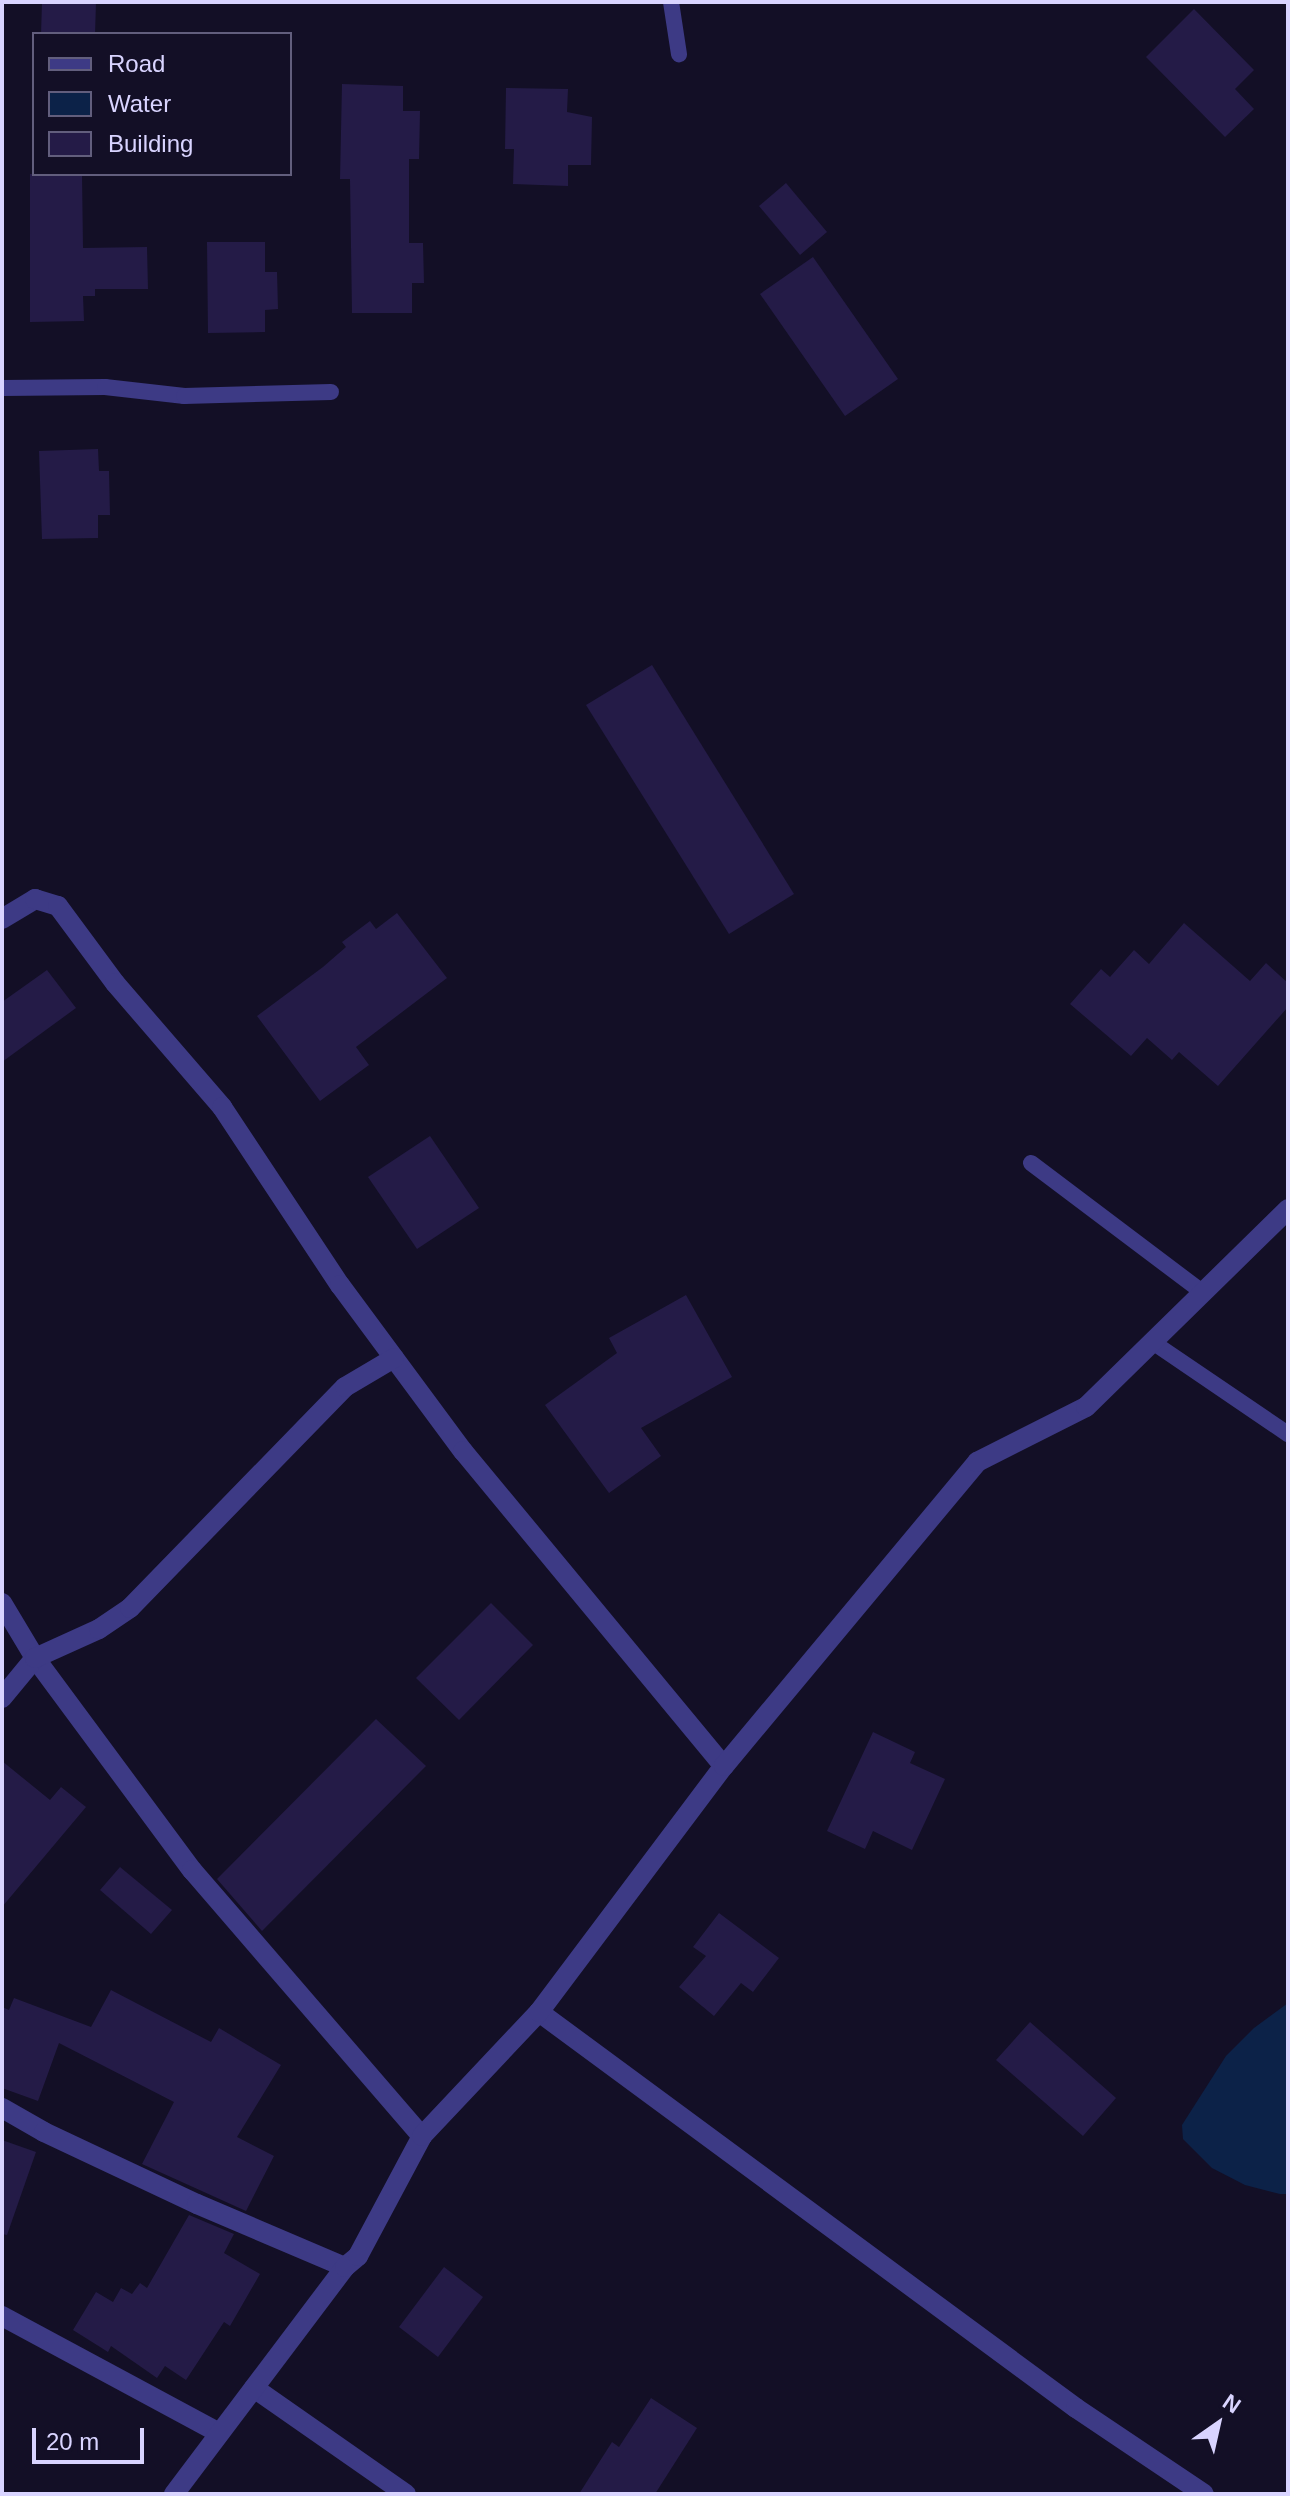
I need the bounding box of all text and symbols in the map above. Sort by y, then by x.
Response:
legend [32,32,292,176]
text: Road [108,50,165,77]
text: Water [108,90,171,117]
text: Building [108,130,193,157]
north arrow [1178,2384,1258,2464]
text: N [1218,2389,1245,2418]
scale bar [36,2412,148,2462]
text: 20 m [46,2428,99,2455]

